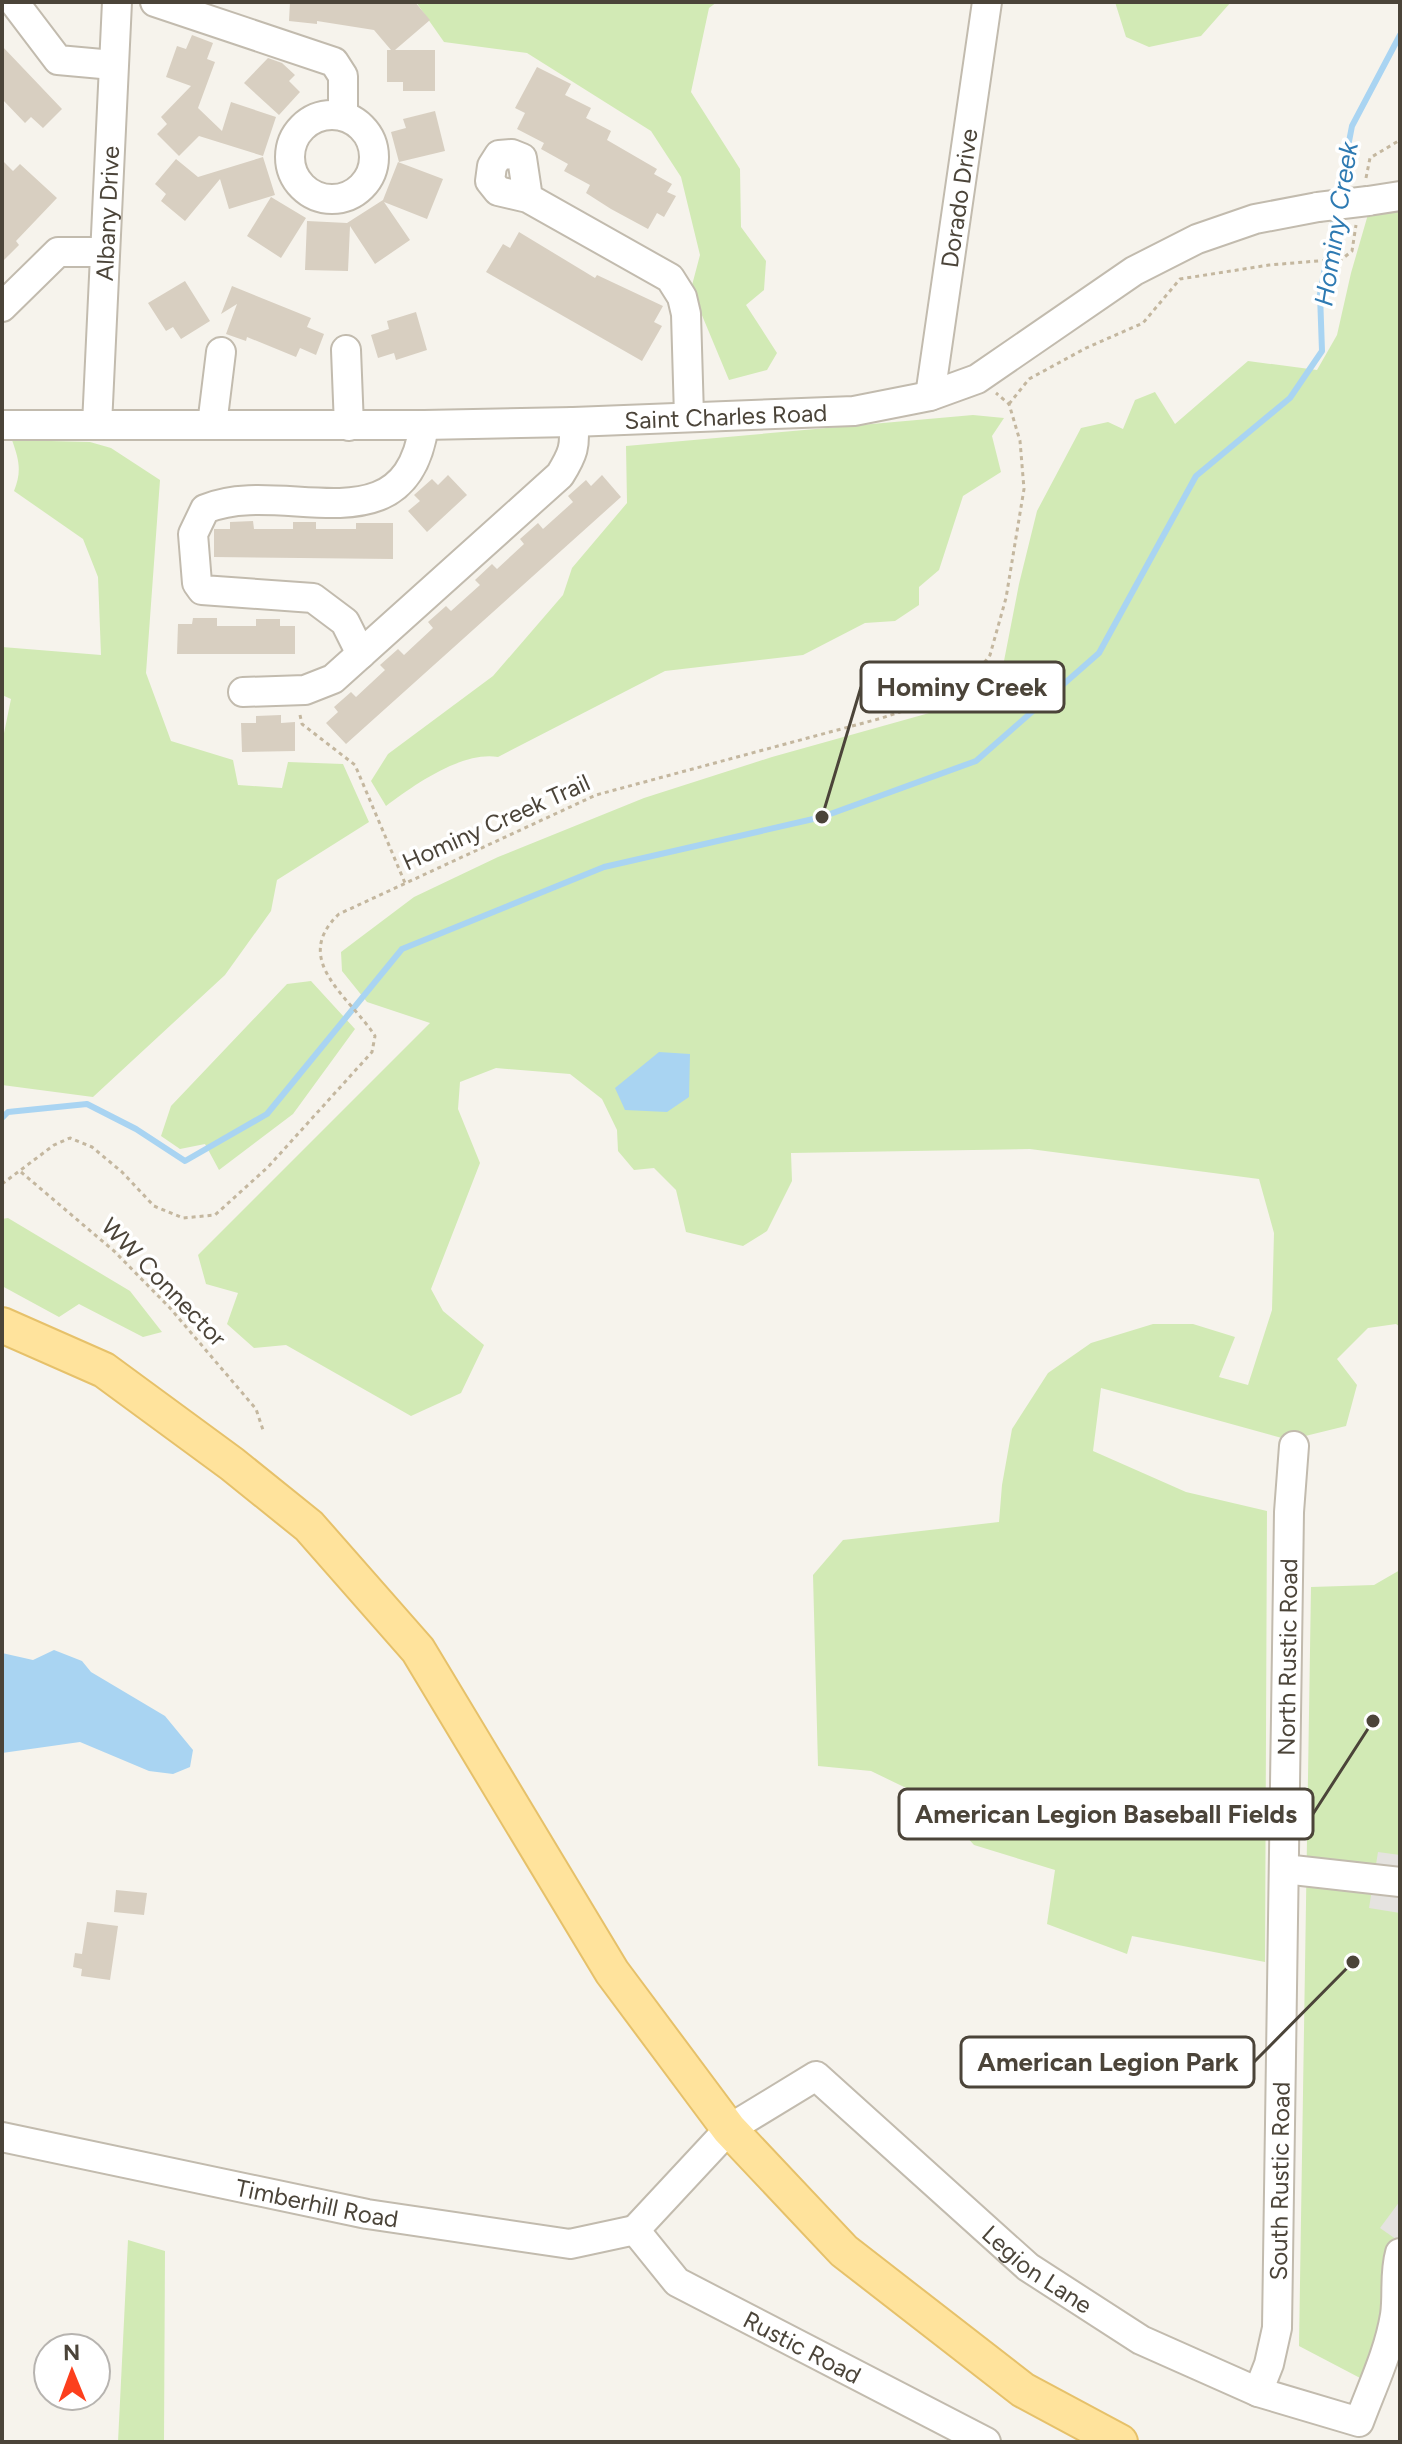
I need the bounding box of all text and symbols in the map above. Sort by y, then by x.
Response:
street label: Dorado Drive [934,127,983,270]
water label: Hominy Creek [1307,138,1365,308]
street label: Albany Drive [89,145,125,281]
street label: Saint Charles Road [624,398,828,434]
callout: Hominy Creek [861,662,1064,712]
text: Hominy Creek [876,671,1048,703]
street label: Hominy Creek Trail [398,768,594,876]
street label: WW Connector [96,1212,232,1352]
street label: North Rustic Road [1271,1558,1303,1756]
callout: American Legion Baseball Fields [899,1789,1313,1839]
text: American Legion Baseball Fields [915,1798,1297,1830]
callout: American Legion Park [961,2037,1254,2087]
text: American Legion Park [977,2046,1239,2078]
street label: South Rustic Road [1263,2081,1295,2281]
street label: Timberhill Road [233,2172,400,2233]
street label: Legion Lane [977,2219,1098,2319]
street label: Rustic Road [739,2304,866,2389]
north arrow [32,2332,112,2412]
text: N [63,2339,80,2366]

